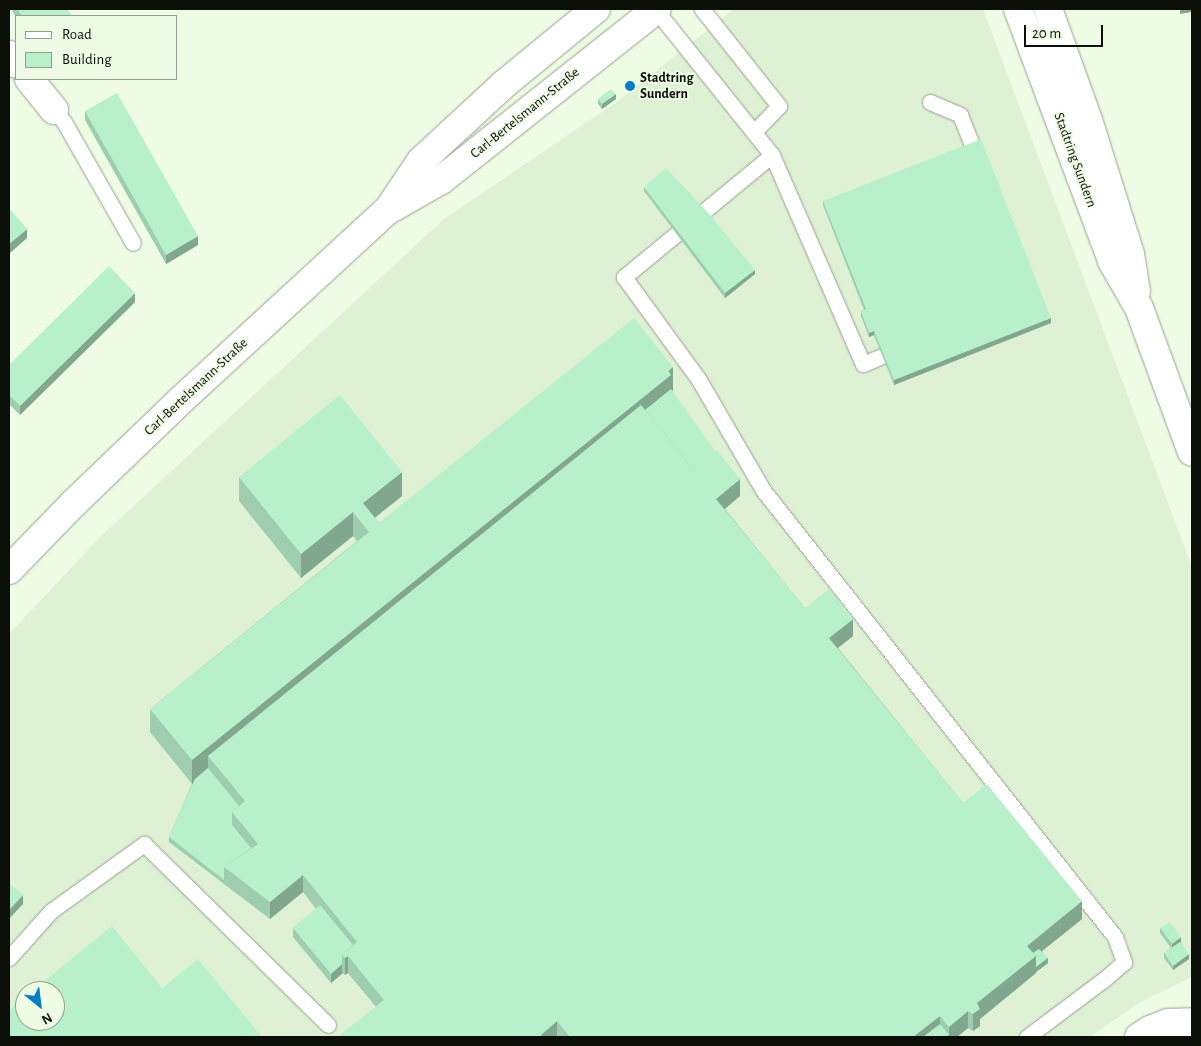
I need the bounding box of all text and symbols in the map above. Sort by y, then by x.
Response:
legend [15,15,178,80]
scale bar [1026,15,1105,47]
text: 20 m [1032,26,1061,41]
text: Road [62,27,92,42]
text: Building [62,52,112,67]
street label: Carl-Bertelsmann-Straße [467,64,583,162]
place label: Stadtring Sundern [640,70,693,102]
marker: Stadtring Sundern [624,80,636,92]
street label: Stadtring Sundern [1050,110,1100,210]
street label: Carl-Bertelsmann-Straße [141,335,251,439]
north arrow [15,981,65,1031]
text: N [39,1010,54,1027]

